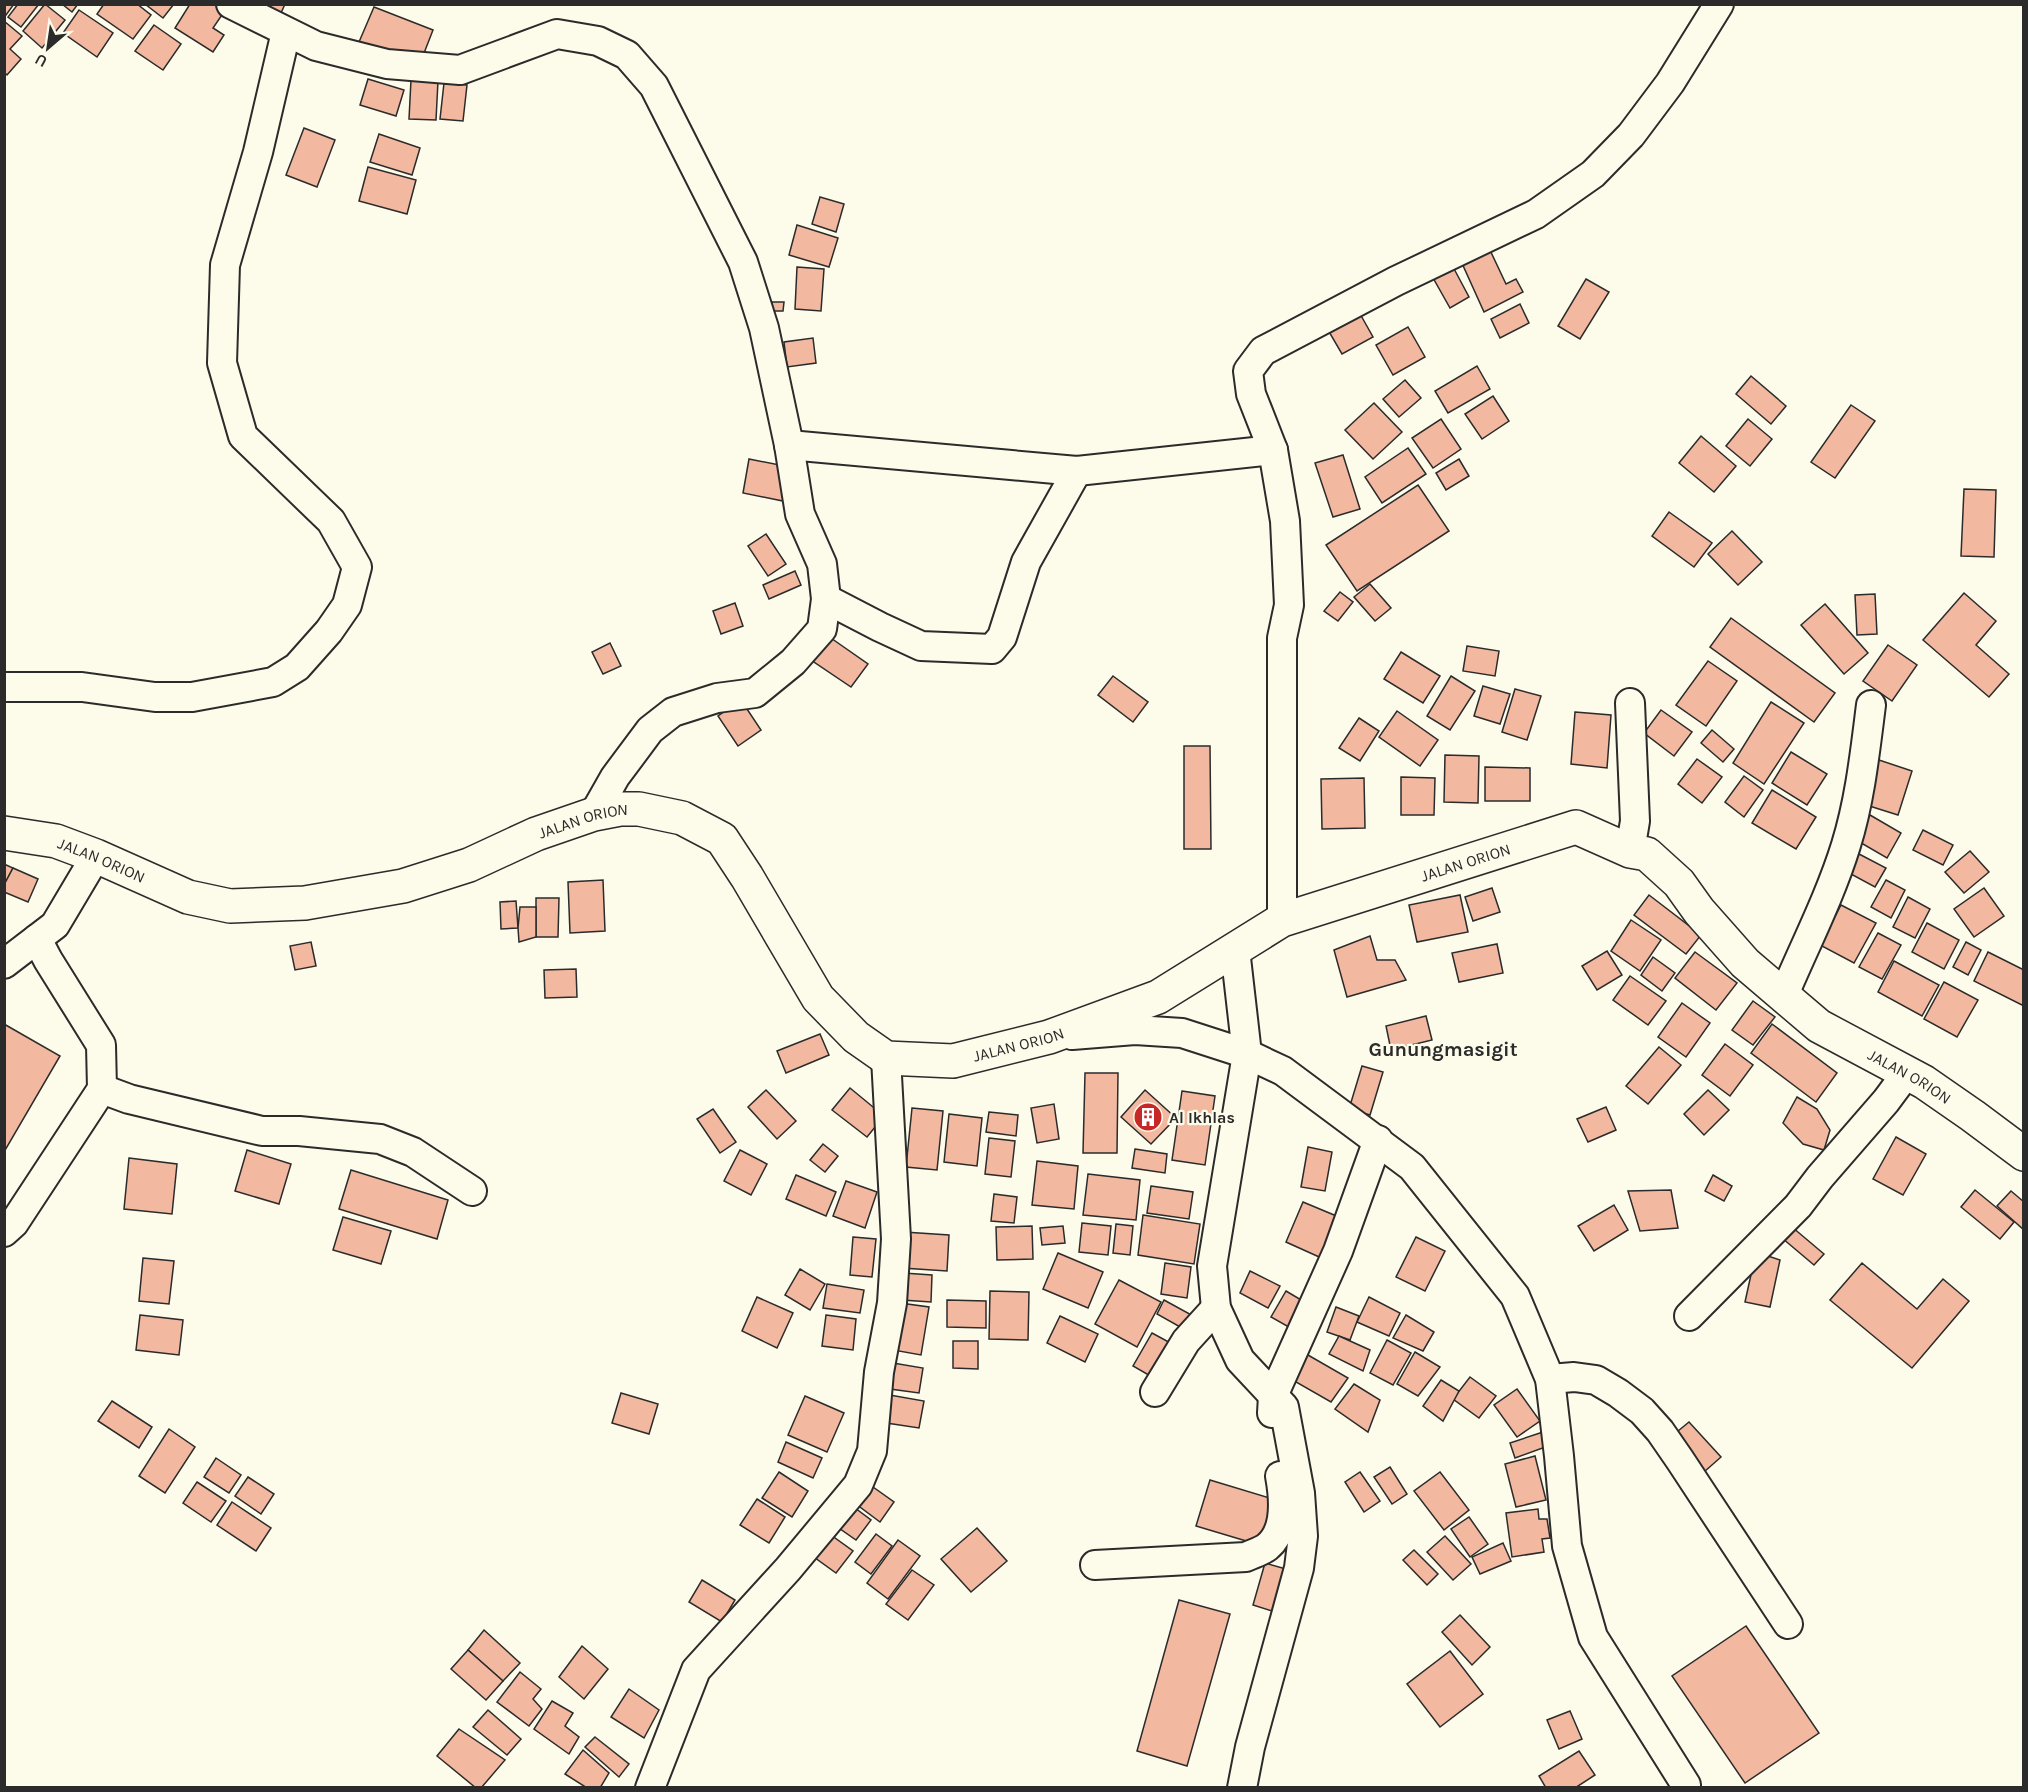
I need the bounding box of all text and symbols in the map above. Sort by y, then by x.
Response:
north arrow [18,18,78,78]
text: U [32,50,50,72]
street label: JALAN ORION [536,800,628,843]
street label: JALAN ORION [55,834,148,887]
street label: JALAN ORION [1418,839,1513,886]
street label: JALAN ORION [971,1023,1067,1066]
district label: Gunungmasigit [1368,1038,1518,1061]
street label: JALAN ORION [1865,1045,1955,1108]
building icon: Al Ikhlas [1132,1101,1164,1133]
place label: Al Ikhlas [1169,1108,1235,1127]

